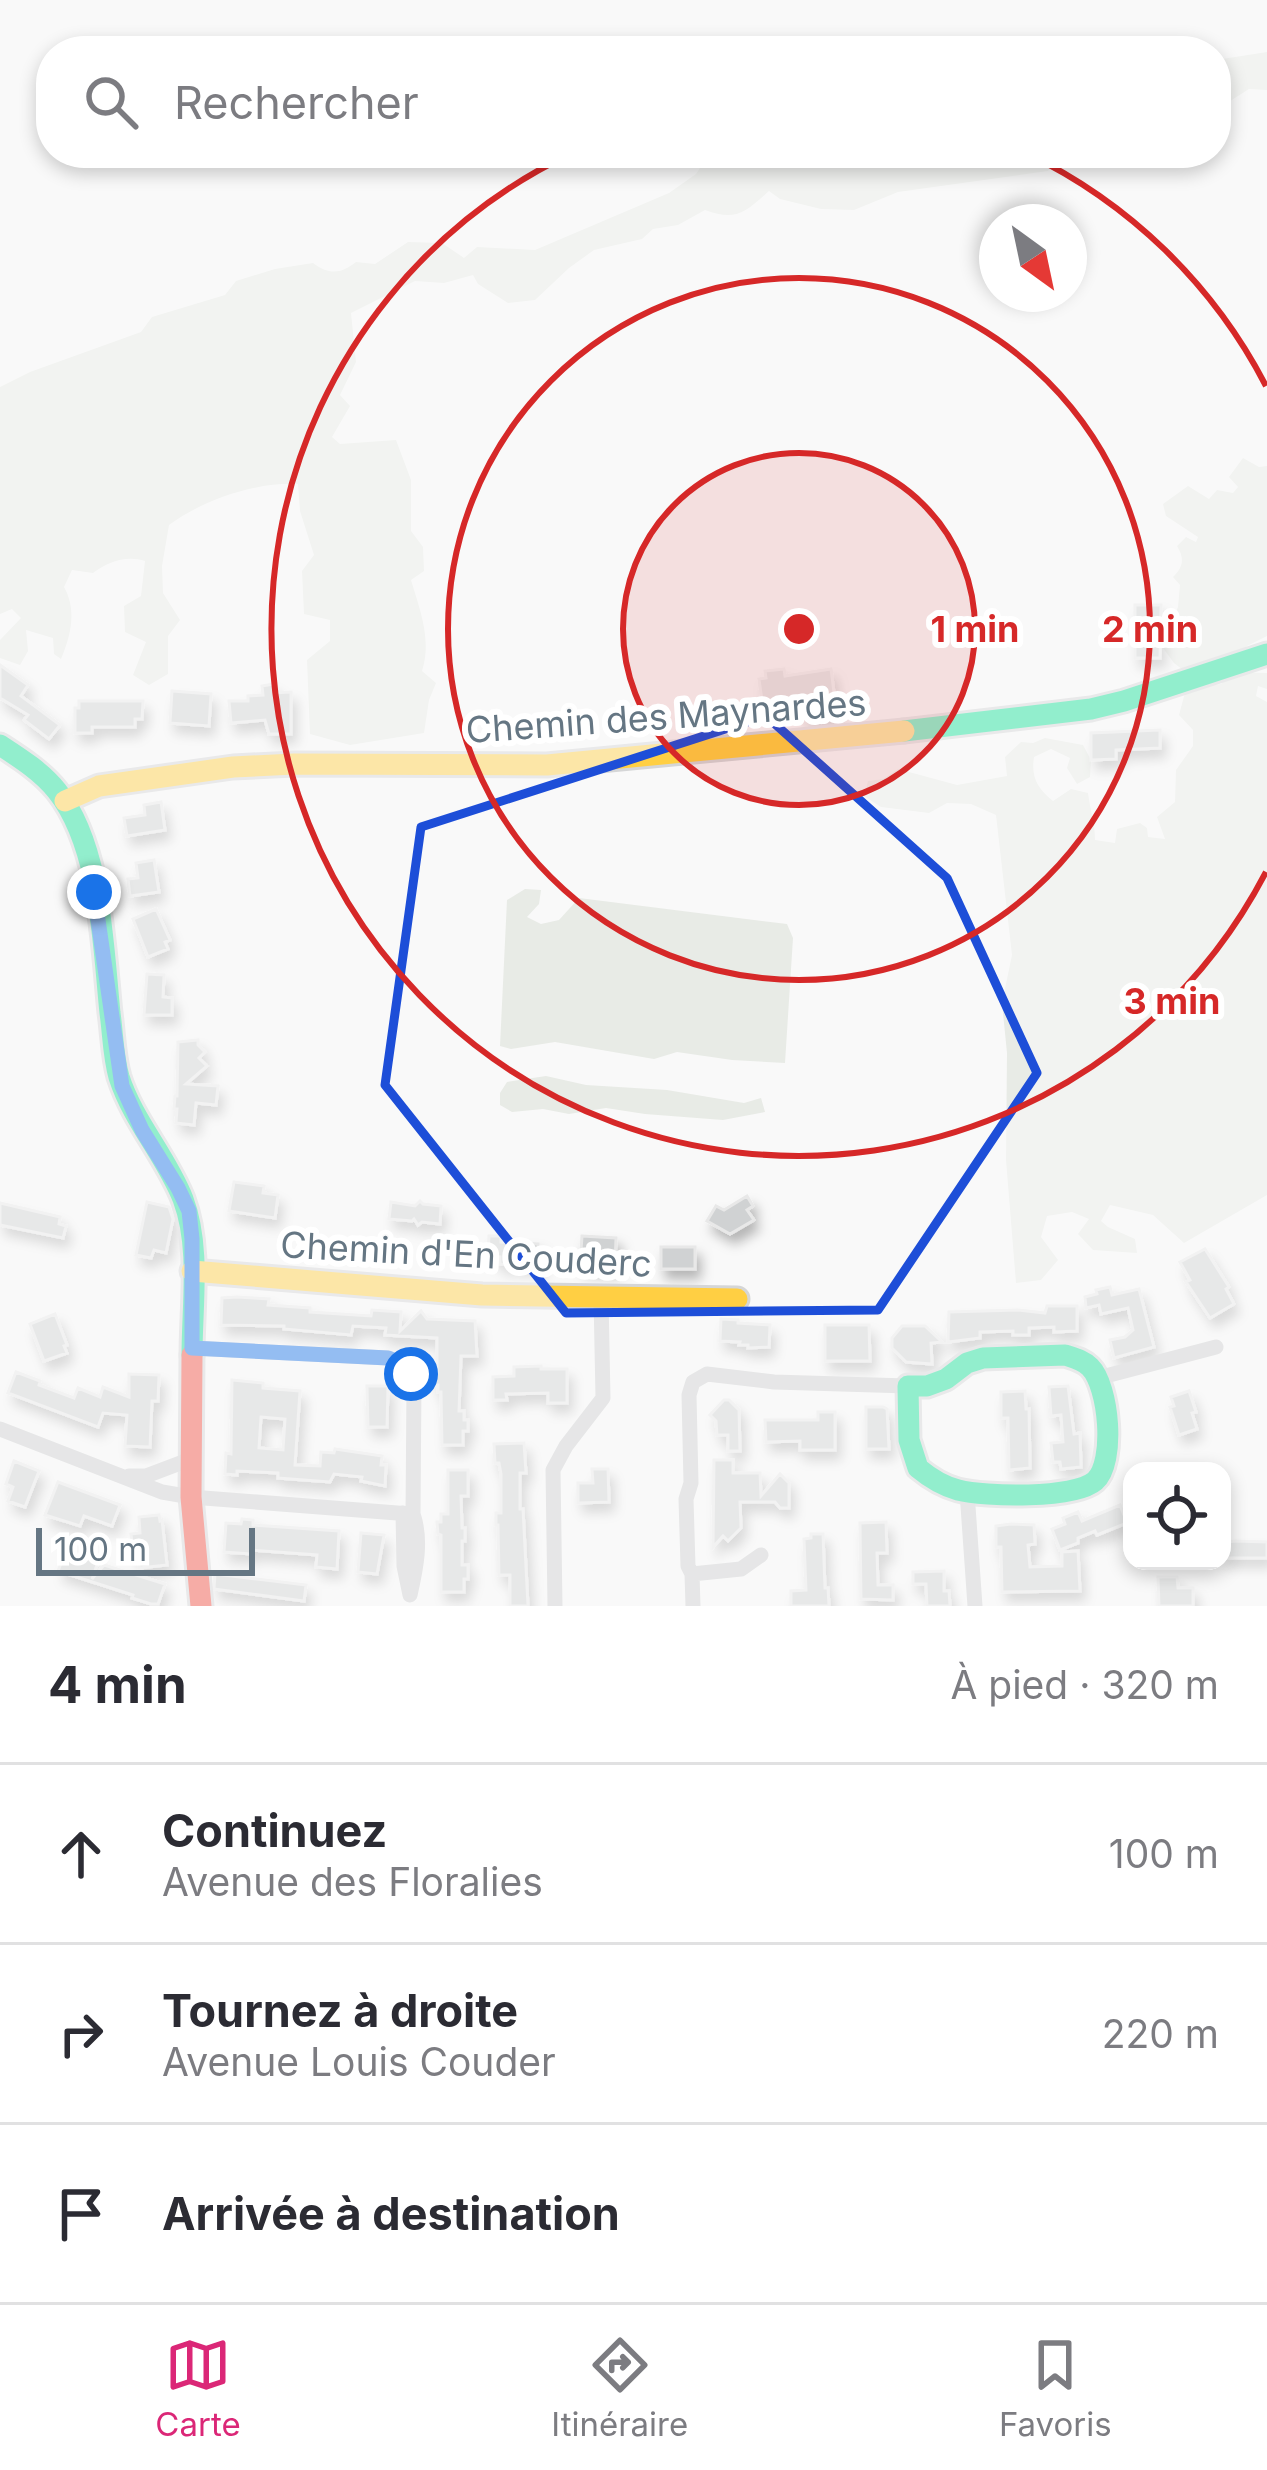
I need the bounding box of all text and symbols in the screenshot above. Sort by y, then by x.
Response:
search box [36,36,1231,168]
icon: search [78,69,144,135]
text: Rechercher [174,75,419,130]
north arrow [979,204,1087,312]
text: 1 min [930,607,1020,651]
text: 2 min [1102,607,1198,651]
centre of rings [778,608,820,650]
street label: Chemin des Maynardes [464,680,868,752]
route end [67,865,121,919]
text: 3 min [1124,979,1220,1023]
street label: Chemin d'En Couderc [279,1222,653,1286]
route start [384,1347,438,1401]
map controls [1123,1462,1231,1570]
button: locate [1123,1462,1231,1570]
scale bar [36,1522,255,1575]
text: 100 m [54,1529,147,1569]
text: 4 min [48,1654,187,1715]
text: À pied · 320 m [950,1661,1219,1708]
text: Continuez [162,1803,387,1858]
icon: ahead [48,1821,114,1887]
text: 100 m [1109,1830,1219,1877]
text: Avenue des Floralies [162,1858,543,1905]
text: Tournez à droite [162,1983,518,2038]
icon: right [48,2001,114,2067]
text: 220 m [1102,2010,1219,2057]
text: Avenue Louis Couder [162,2038,556,2085]
icon: arrive [48,2181,114,2247]
text: Arrivée à destination [162,2186,620,2241]
tab: Carte [155,2332,241,2444]
tab: Itinéraire [551,2332,688,2444]
tab: Favoris [999,2332,1112,2444]

